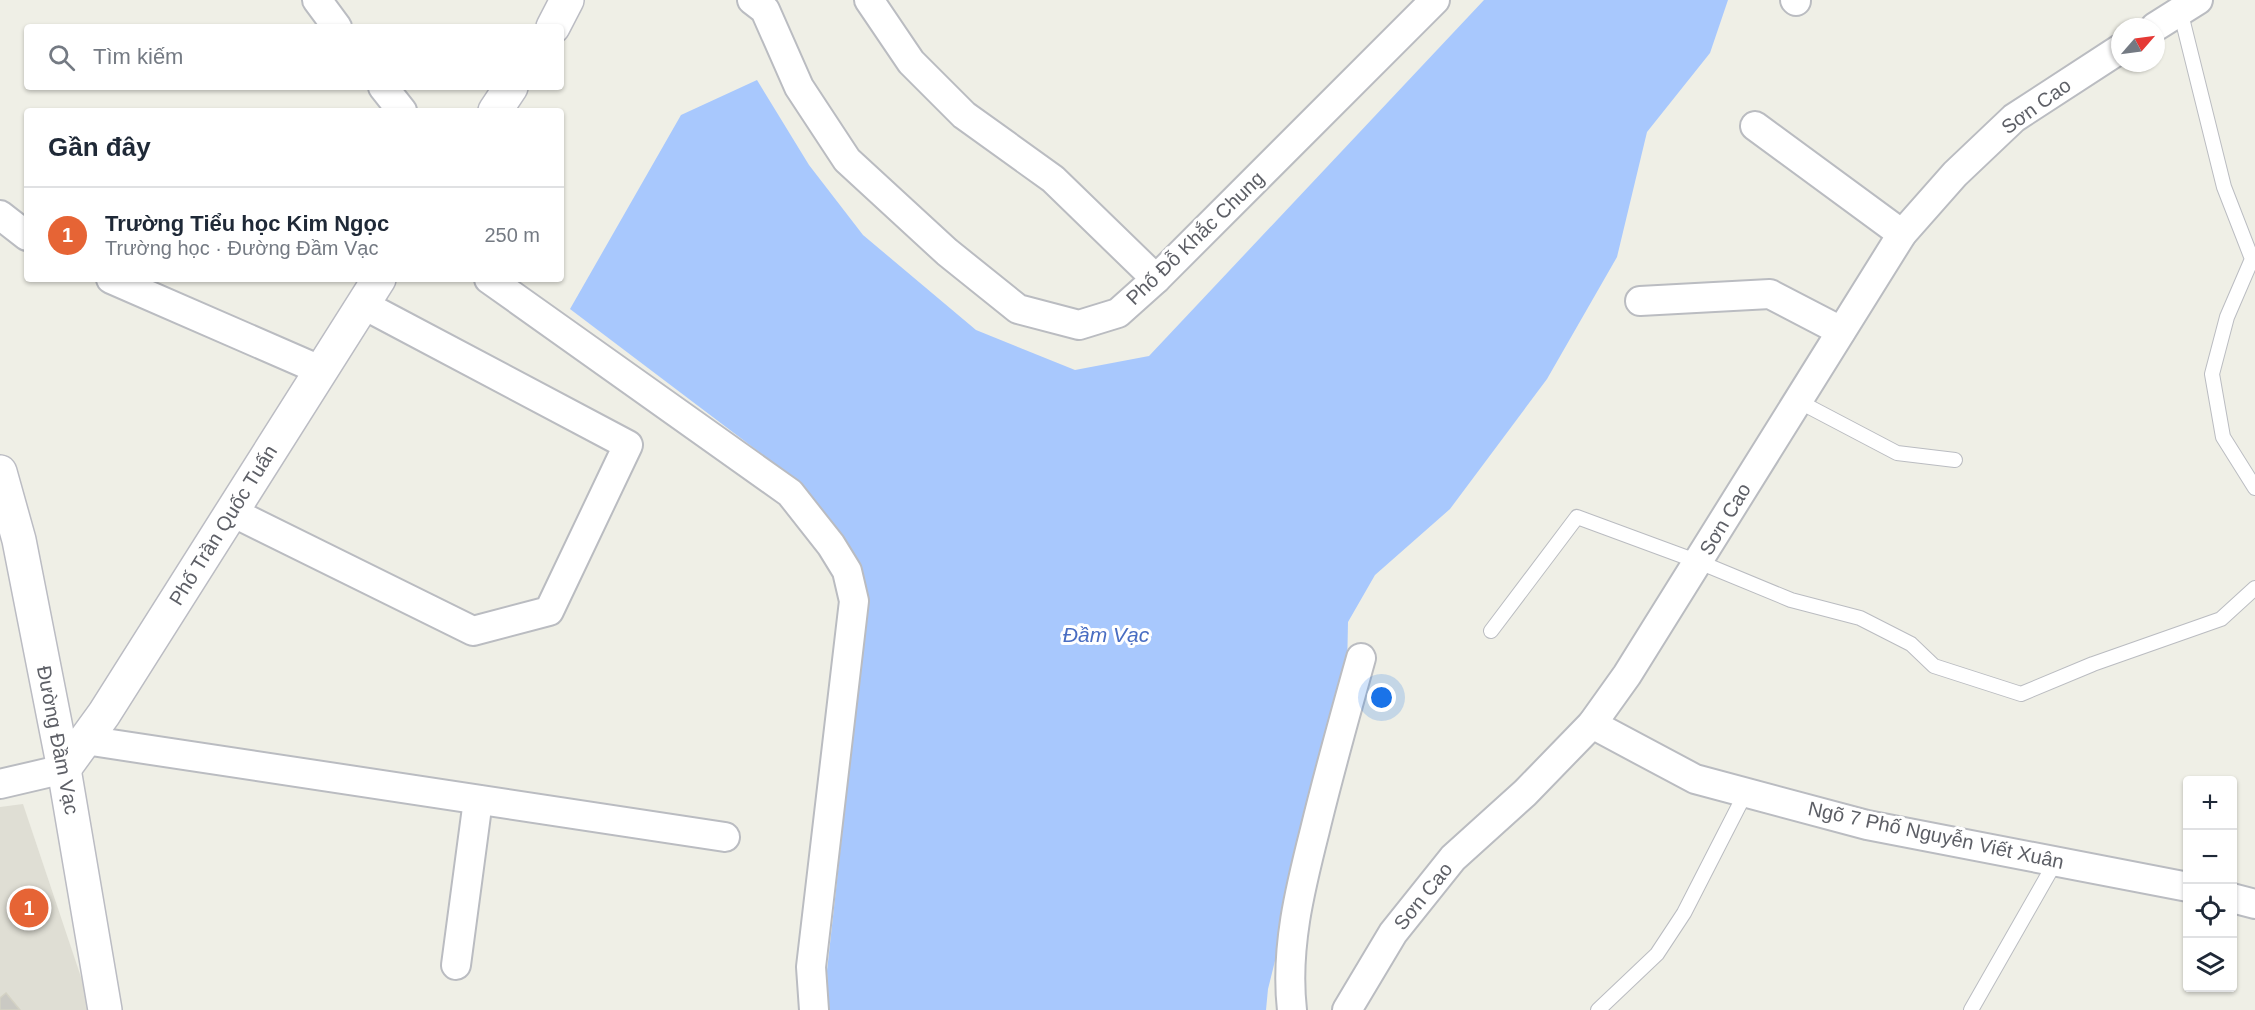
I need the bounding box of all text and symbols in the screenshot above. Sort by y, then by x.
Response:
north arrow [2111,18,2165,72]
search box [24,24,564,90]
icon: search [45,41,78,74]
text: Tìm kiếm [93,44,183,69]
street label: Sơn Cao [1997,74,2075,138]
text: Gần đây [48,132,151,162]
street label: Phố Đỗ Khắc Chung [1122,167,1268,309]
text: Trường Tiểu học Kim Ngọc [105,211,389,236]
text: 1 [62,224,73,246]
text: 250 m [484,224,540,246]
text: Trường học · Đường Đầm Vạc [105,237,378,259]
street label: Phố Trần Quốc Tuấn [165,441,281,609]
street label: Sơn Cao [1695,479,1755,559]
water label: Đầm Vạc [1063,623,1150,646]
street label: Đường Đầm Vạc [33,664,83,816]
your location [1367,683,1396,712]
map controls [2183,776,2237,992]
button: + [2183,776,2237,830]
street label: Ngõ 7 Phố Nguyễn Viết Xuân [1806,797,2066,873]
button: − [2183,830,2237,884]
street label: Sơn Cao [1389,858,1457,934]
button: locate [2183,884,2237,938]
pin: 1 [9,886,48,930]
button: layers [2183,938,2237,992]

